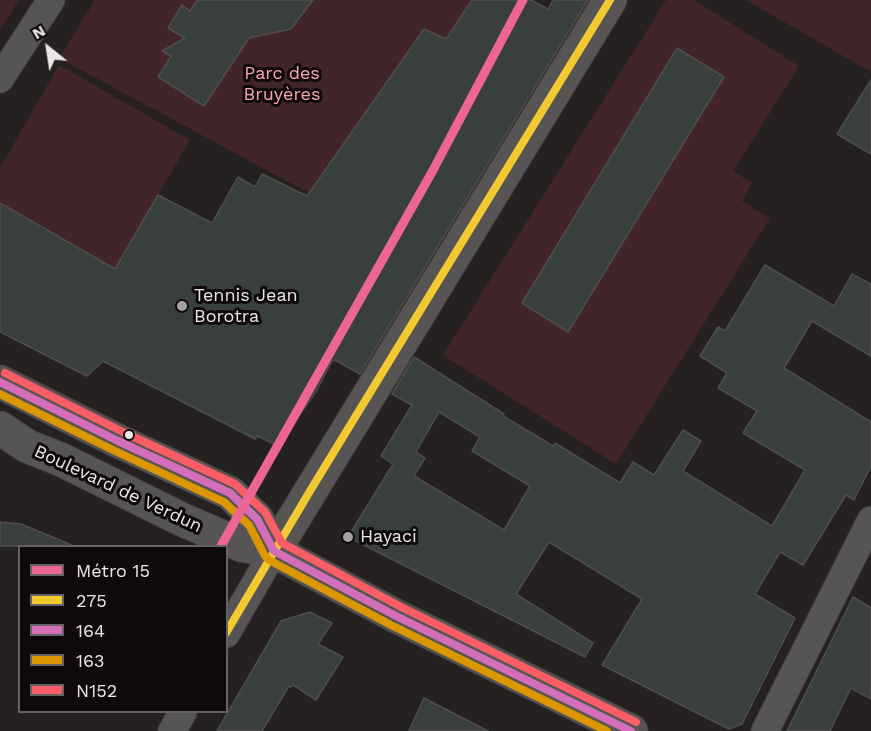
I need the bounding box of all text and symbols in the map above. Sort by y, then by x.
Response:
north arrow [18,18,78,78]
text: N [29,21,49,43]
park label: Parc des Bruyères [244,63,320,106]
place label: Tennis Jean Borotra [194,285,298,328]
marker: Tennis Jean Borotra [175,299,189,313]
unlabelled marker [123,429,135,441]
street label: Boulevard de Verdun [31,441,205,537]
place label: Hayaci [360,526,417,548]
marker: Hayaci [341,530,355,544]
legend [18,545,228,713]
text: Métro 15 [76,560,150,581]
text: 275 [76,590,107,611]
text: 164 [76,620,105,641]
text: 163 [76,650,104,671]
text: N152 [76,680,117,701]

